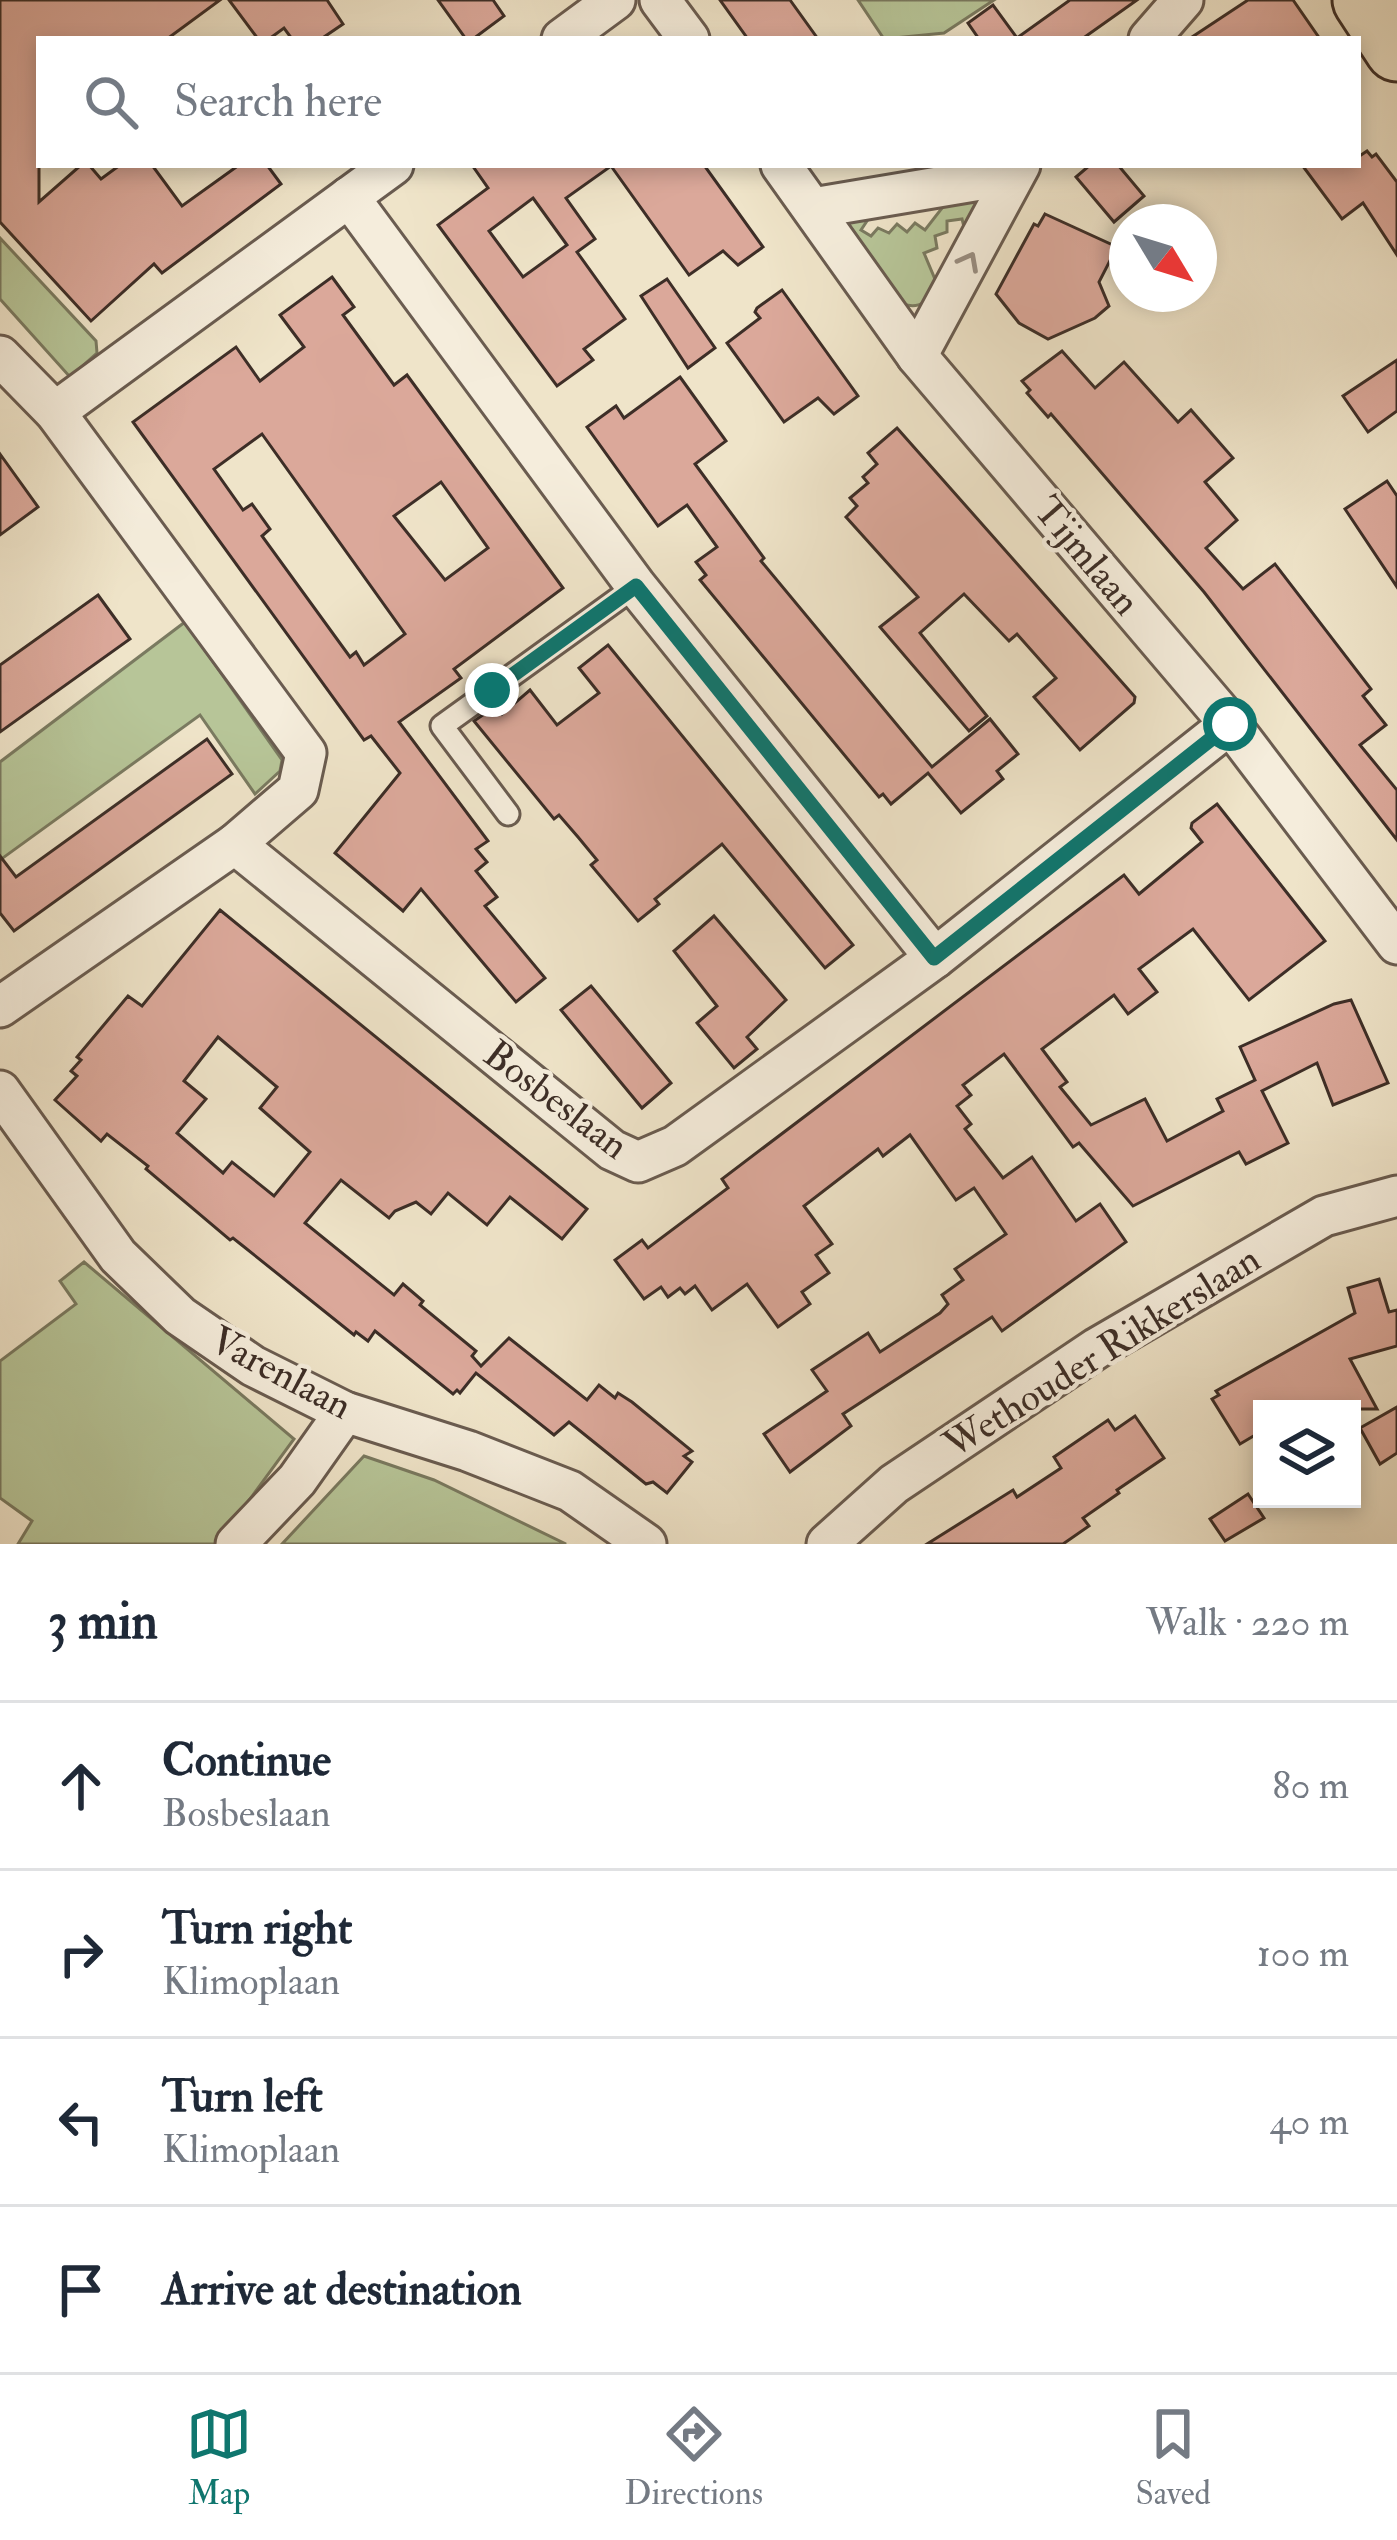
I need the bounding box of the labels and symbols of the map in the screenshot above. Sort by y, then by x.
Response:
north arrow [1109,204,1217,312]
one-way arrow [954,251,977,273]
street label: Tijmlaan [1023,487,1151,625]
route end [465,663,519,717]
route start [1203,697,1257,751]
street label: Bosbeslaan [474,1030,638,1170]
street label: Wethouder Rikkerslaan [934,1235,1269,1470]
street label: Varenlaan [202,1315,360,1431]

